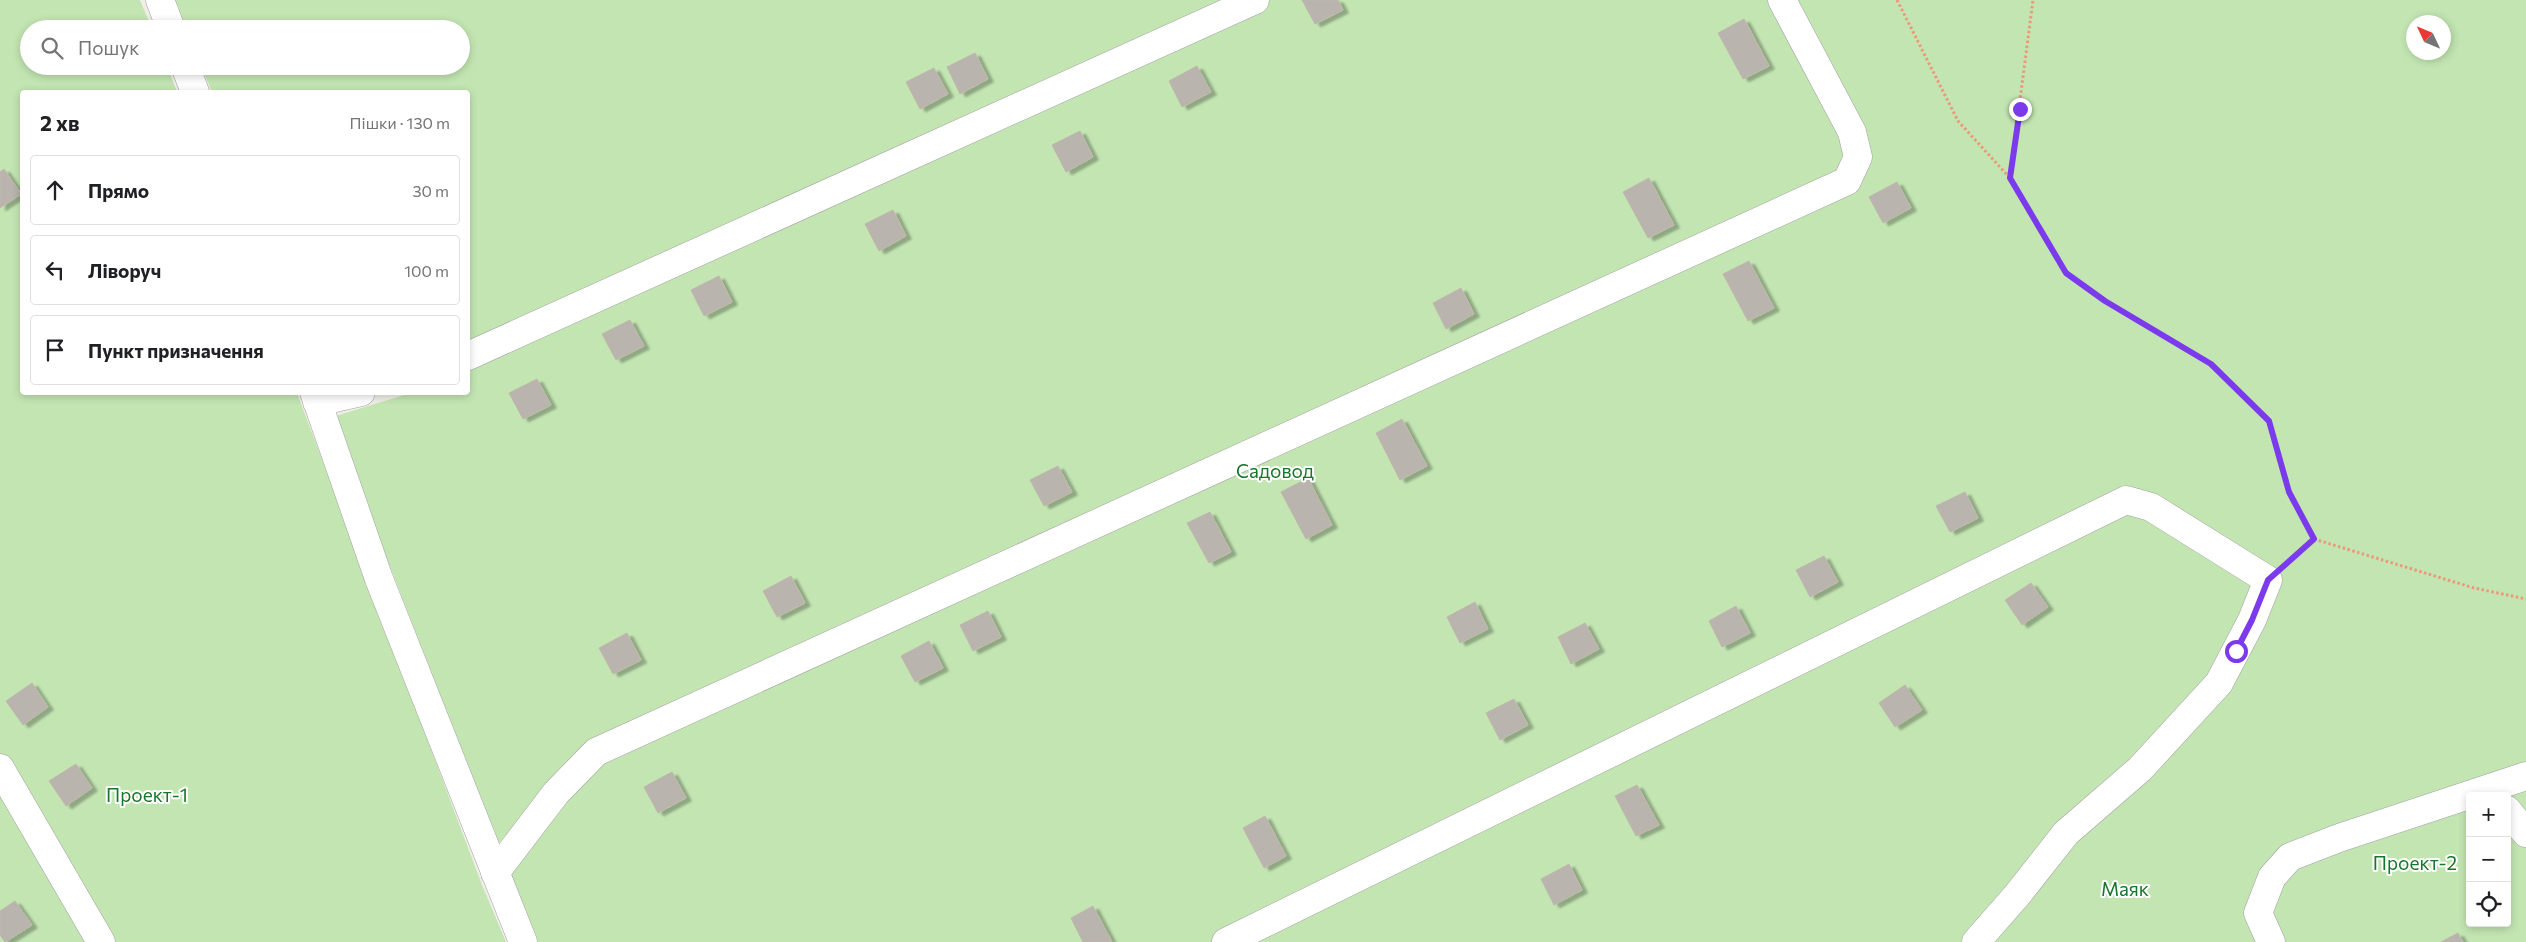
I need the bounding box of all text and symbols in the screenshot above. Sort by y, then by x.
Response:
north arrow [2406,15,2451,60]
search box [20,20,470,75]
icon: search [38,34,66,62]
text: Пошук [78,36,139,59]
route end [2009,98,2032,121]
text: 2 хв [40,110,79,135]
text: Пішки · 130 m [350,113,450,132]
icon: ahead [41,176,69,204]
text: Прямо [88,179,149,202]
text: 30 m [412,181,449,200]
icon: left [41,256,69,284]
text: Ліворуч [88,259,161,282]
text: 100 m [404,261,449,280]
icon: arrive [41,336,69,364]
text: Пункт призначення [88,339,264,362]
park label: Садовод [1236,459,1314,482]
route start [2225,640,2248,663]
park label: Проект-1 [106,783,188,806]
map controls [2466,792,2511,927]
button: + [2466,792,2511,837]
button: − [2466,837,2511,882]
park label: Проект-2 [2373,851,2457,874]
park label: Маяк [2101,877,2149,900]
button: locate [2466,882,2511,927]

